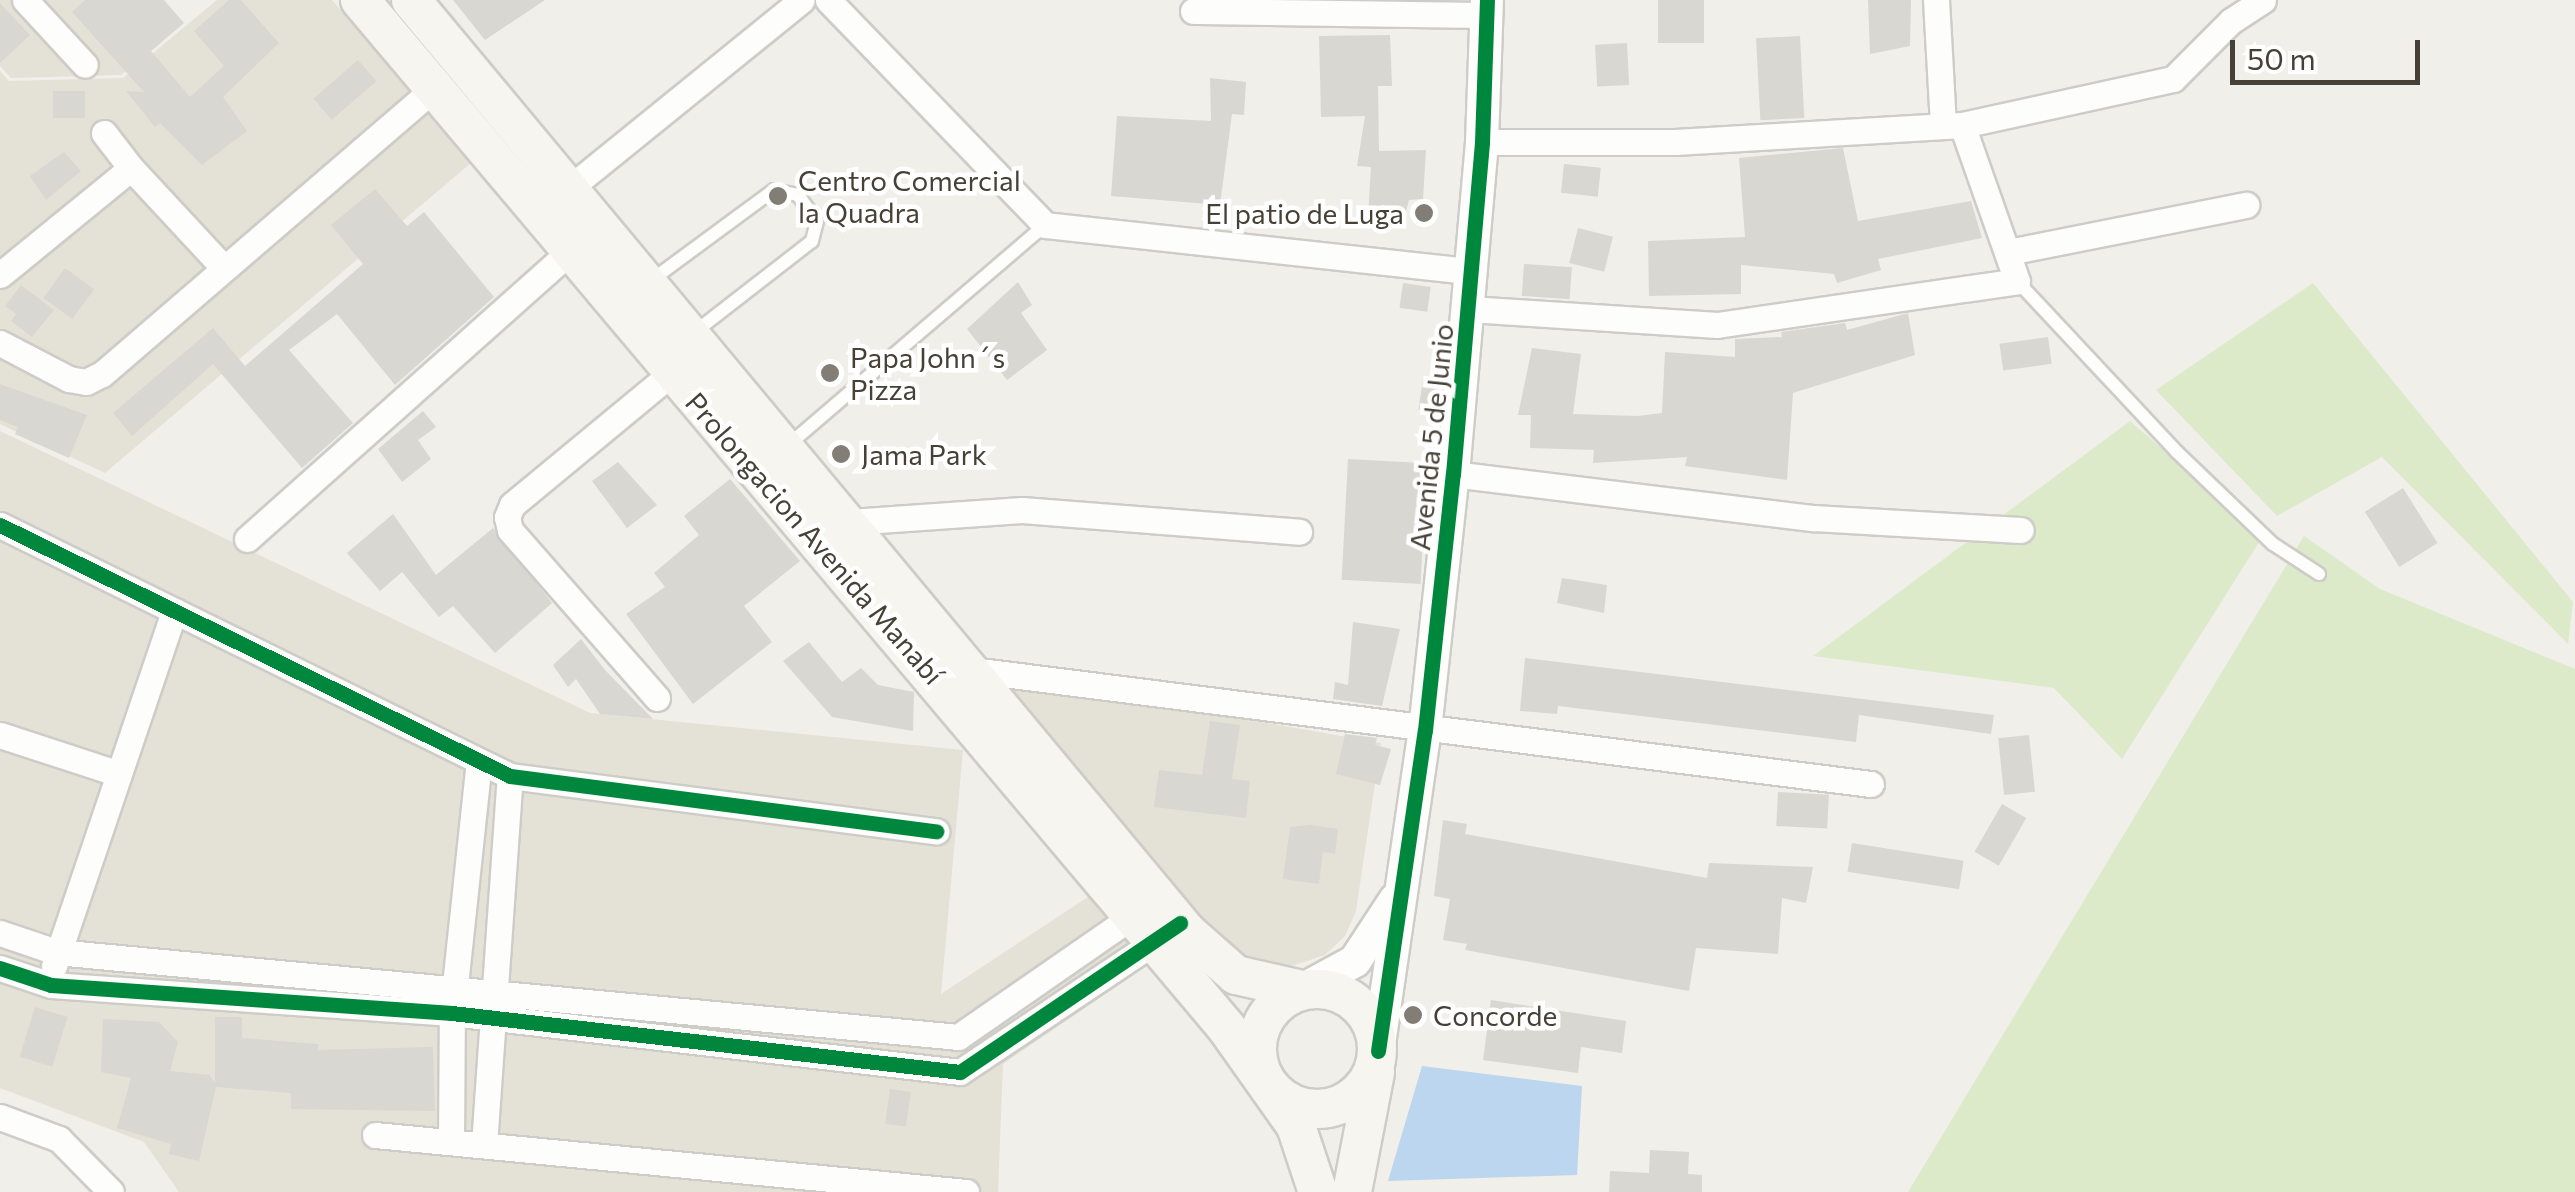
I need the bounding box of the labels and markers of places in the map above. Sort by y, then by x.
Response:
place label: Centro Comercial la Quadra [798,163,1021,229]
marker: Centro Comercial la Quadra [767,185,789,207]
place label: El patio de Luga [1205,196,1404,230]
marker: El patio de Luga [1413,202,1435,224]
place label: Papa John´s Pizza [850,340,1005,406]
marker: Papa John´s Pizza [819,362,841,384]
place label: Jama Park [861,437,987,471]
marker: Jama Park [830,443,852,465]
place label: Concorde [1433,998,1557,1032]
marker: Concorde [1402,1004,1424,1026]

